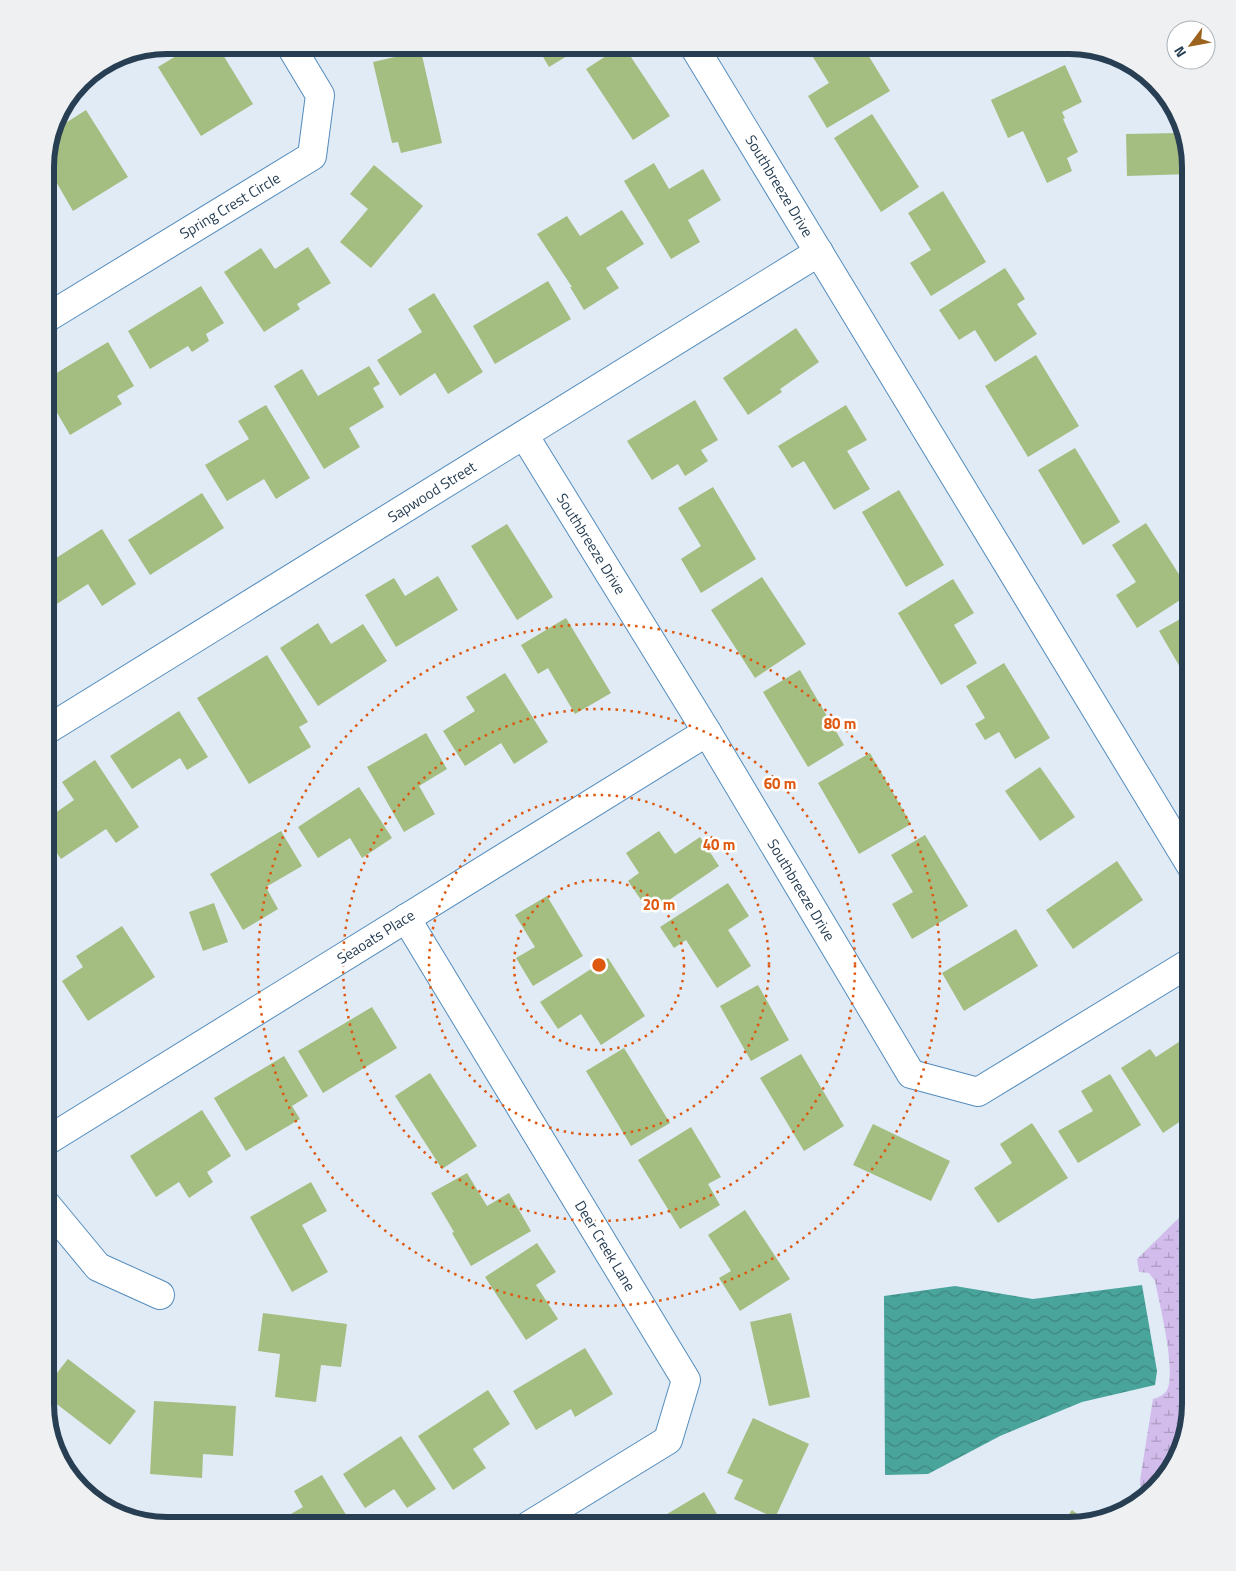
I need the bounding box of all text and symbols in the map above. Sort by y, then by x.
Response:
north arrow [1166,20,1216,70]
text: N [1168,42,1191,62]
street label: Southbreeze Drive [740,130,819,241]
street label: Spring Crest Circle [175,166,284,245]
street label: Sapwood Street [383,455,481,528]
street label: Southbreeze Drive [551,489,632,599]
text: 80 m [824,712,856,735]
text: 60 m [764,772,796,795]
text: 40 m [703,833,735,856]
street label: Southbreeze Drive [762,834,841,945]
text: 20 m [643,893,675,916]
street label: Seaoats Place [332,903,419,970]
centre of rings [590,956,608,974]
street label: Deer Creek Lane [569,1196,642,1296]

